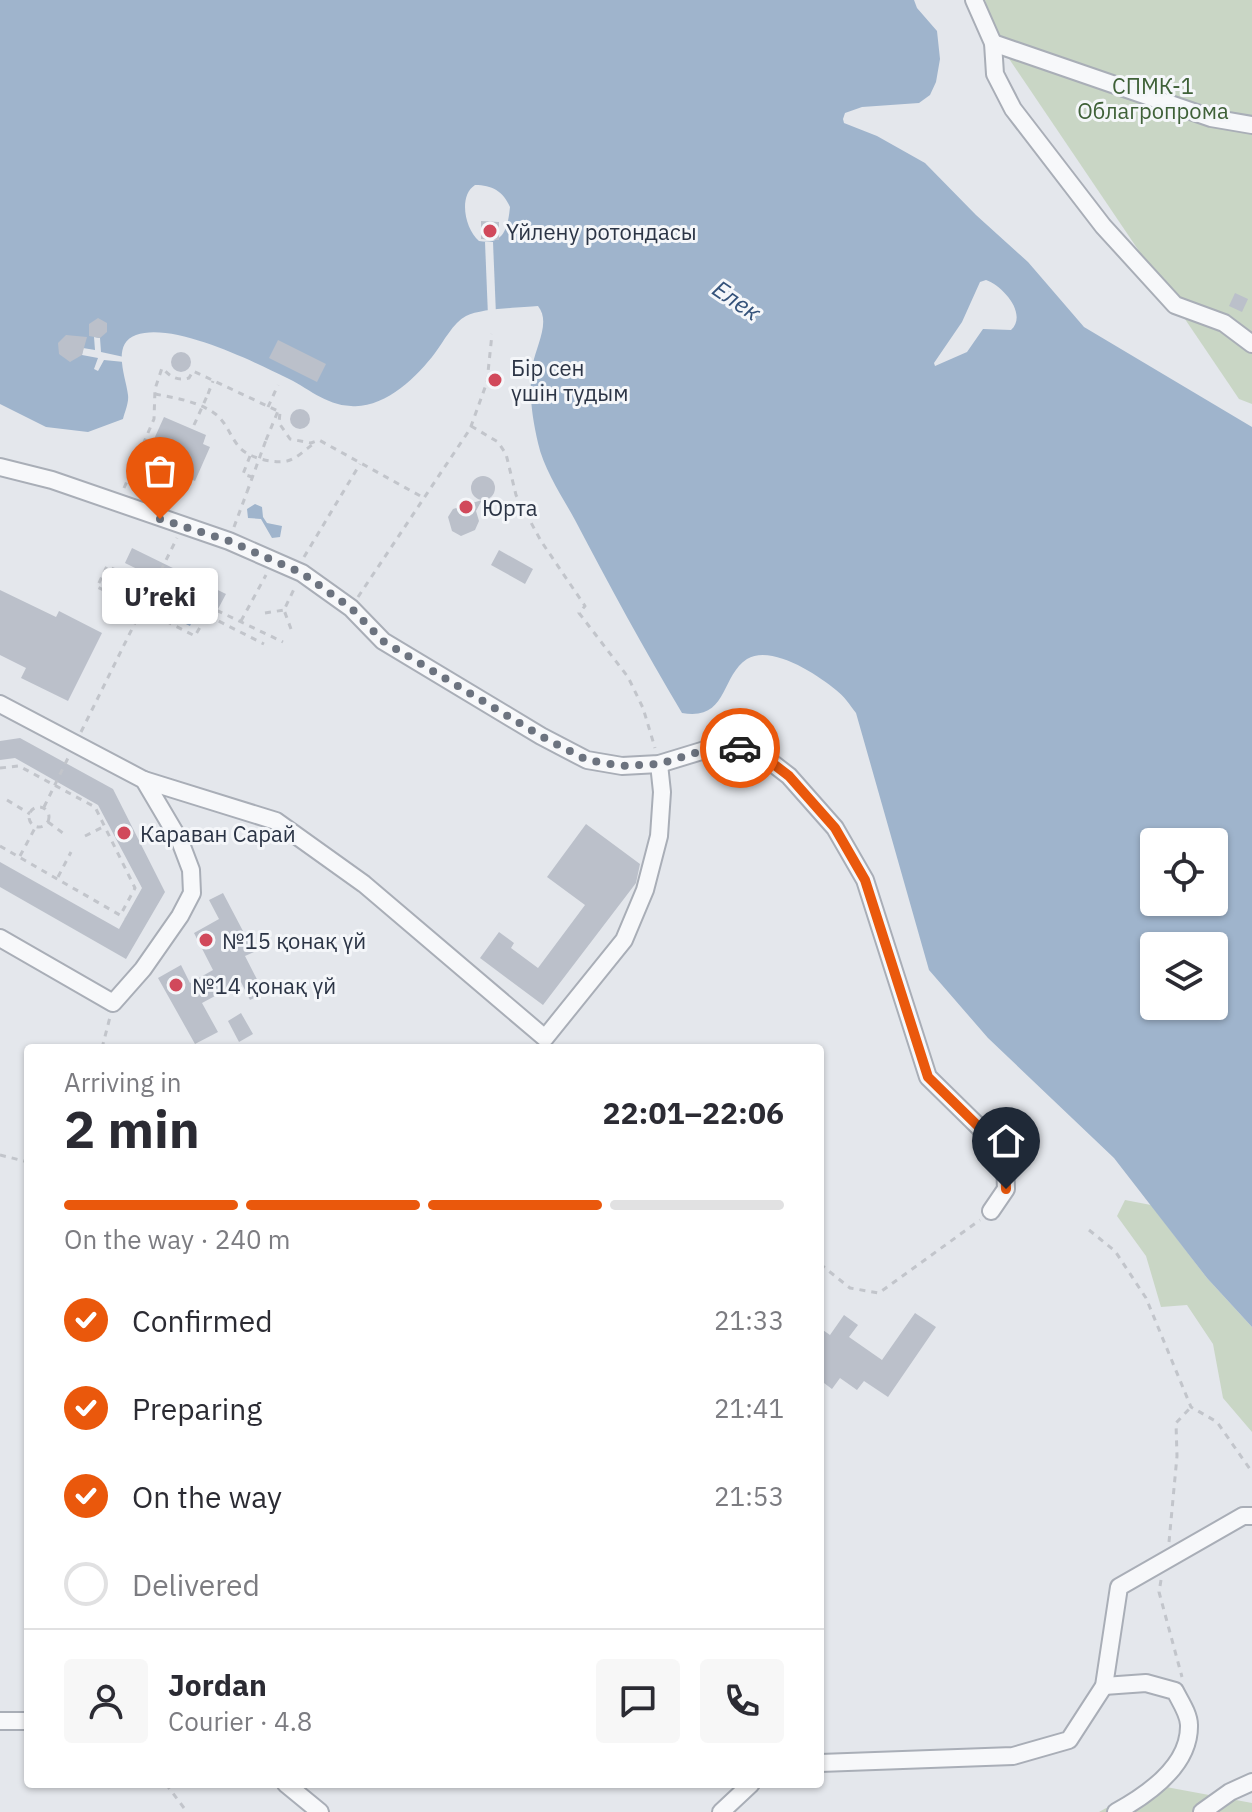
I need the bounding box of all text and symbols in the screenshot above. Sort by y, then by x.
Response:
park label: СПМК-1 Облагропрома [1077,71,1229,125]
place label: Үйлену ротондaсы [506,217,697,246]
marker: Үйлену ротондaсы [481,222,499,240]
water label: Елек [707,272,768,328]
place label: Бір сен үшін тудым [511,353,629,407]
marker: Бір сен үшін тудым [486,371,504,389]
pin [126,437,194,519]
icon: bag [138,449,182,493]
place label: Юрта [482,493,538,522]
marker: Юрта [457,498,475,516]
callout: U’reki [102,567,218,623]
text: U’reki [124,579,196,613]
courier [700,708,780,788]
icon: car [718,726,762,770]
place label: Караван Сарай [140,819,296,848]
marker: Караван Сарай [115,824,133,842]
map controls [1140,828,1228,1020]
button: locate [1140,828,1228,916]
place label: №15 қонақ үй [222,926,366,955]
marker: №15 қонақ үй [197,931,215,949]
button: layers [1140,932,1228,1020]
place label: №14 қонақ үй [192,971,336,1000]
marker: №14 қонақ үй [167,976,185,994]
text: Arriving in [64,1065,181,1099]
text: 22:01–22:06 [603,1093,784,1132]
text: 2 min [64,1095,200,1162]
pin [972,1107,1040,1189]
icon: home [984,1119,1028,1163]
text: On the way · 240 m [64,1222,290,1256]
icon: check [64,1298,108,1342]
text: Confirmed [132,1301,273,1340]
text: 21:33 [714,1303,784,1337]
icon: check [64,1386,108,1430]
text: Preparing [132,1389,262,1428]
text: 21:41 [714,1391,784,1425]
icon: check [64,1474,108,1518]
text: On the way [132,1477,282,1516]
text: 21:53 [714,1479,784,1513]
text: Delivered [132,1565,260,1604]
button: person [64,1659,148,1743]
button: chat [596,1659,680,1743]
button: phone [700,1659,784,1743]
text: Jordan [168,1665,267,1704]
text: Courier · 4.8 [168,1704,312,1738]

